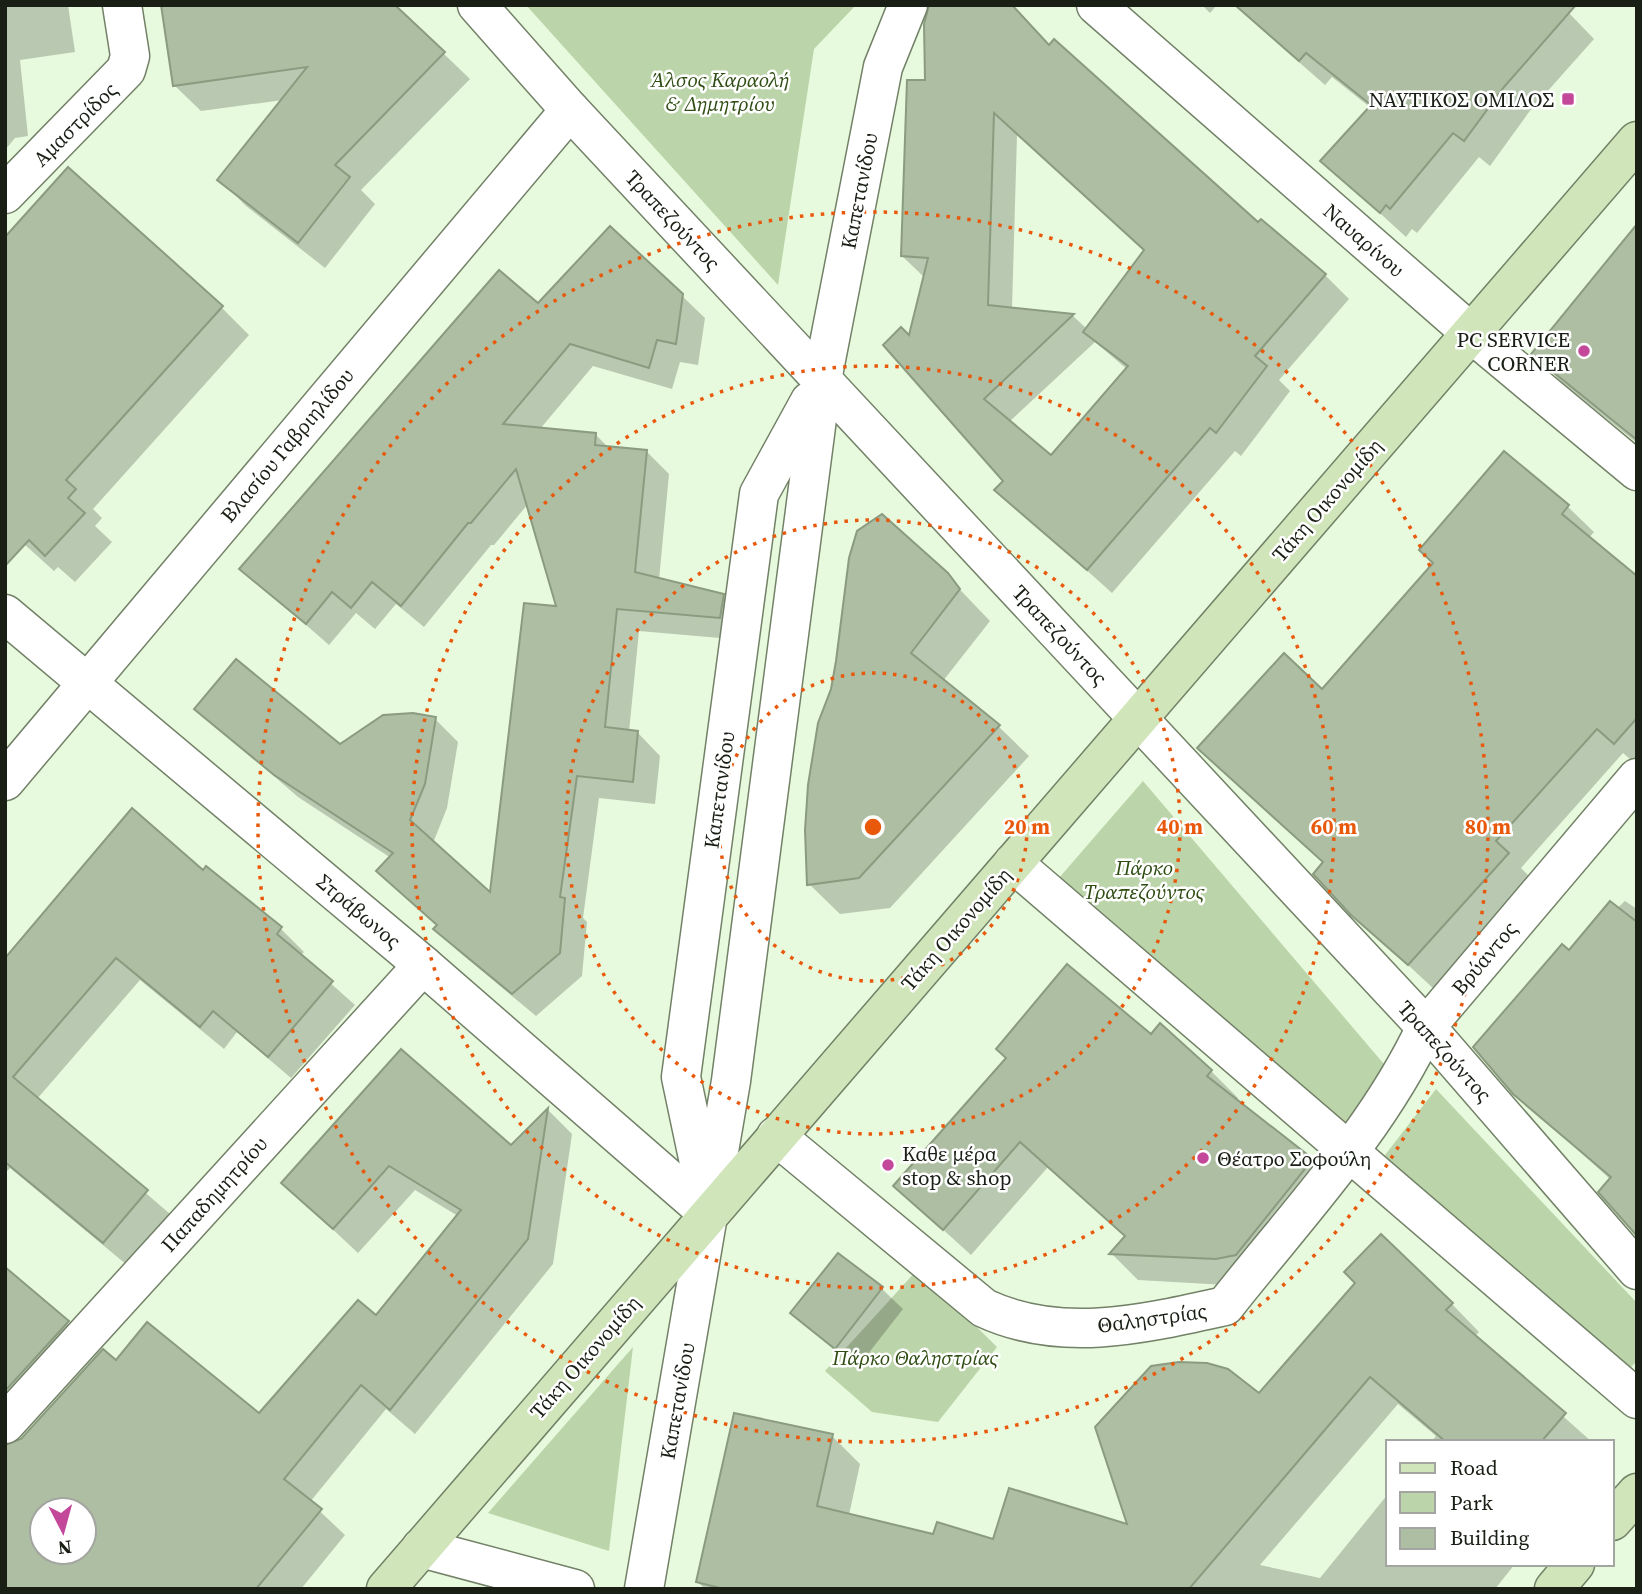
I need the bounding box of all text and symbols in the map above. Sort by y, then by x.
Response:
park label: Άλσος Καραολή & Δημητρίου [650,65,789,118]
street label: Αμαστρίδος [26,75,124,173]
place label: ΝΑΥΤΙΚΟΣ ΟΜΙΛΟΣ [1369,85,1554,114]
marker: ΝΑΥΤΙΚΟΣ ΟΜΙΛΟΣ [1560,91,1576,107]
street label: Καπετανίδου [834,130,884,252]
street label: Τραπεζούντος [619,163,727,277]
street label: Ναυαρίνου [1317,197,1411,283]
place label: PC SERVICE CORNER [1457,325,1570,378]
marker: PC SERVICE CORNER [1576,343,1592,359]
street label: Βλασίου Γαβριηλίδου [214,362,360,528]
street label: Τάκη Οικονομίδη [1265,432,1389,568]
street label: Τραπεζούντος [1006,578,1114,692]
street label: Καπετανίδου [696,730,742,850]
text: 20 m [1004,812,1050,841]
text: 40 m [1157,812,1203,841]
text: 60 m [1311,812,1357,841]
text: 80 m [1465,812,1511,841]
centre of rings [861,815,885,839]
park label: Πάρκο Τραπεζούντος [1084,853,1205,906]
street label: Τάκη Οικονομίδη [894,861,1018,997]
street label: Στράβωνος [311,867,407,955]
street label: Βρύαντος [1445,915,1523,1001]
street label: Τραπεζούντος [1392,994,1498,1108]
street label: Παπαδημητρίου [154,1130,274,1258]
place label: Καθε μέρα stop & shop [902,1139,1012,1192]
place label: Θέατρο Σοφούλη [1217,1144,1371,1173]
marker: Θέατρο Σοφούλη [1195,1150,1211,1166]
marker: Καθε μέρα stop & shop [880,1157,896,1173]
street label: Τάκη Οικονομίδη [523,1289,647,1425]
street label: Θαληστρίας [1095,1296,1209,1340]
street label: Καπετανίδου [652,1340,702,1462]
park label: Πάρκο Θαληστρίας [831,1343,999,1372]
legend [1386,1440,1614,1566]
text: Road [1450,1453,1498,1482]
text: Park [1450,1488,1494,1517]
north arrow [28,1496,98,1566]
text: Building [1450,1523,1529,1552]
text: N [56,1534,73,1562]

